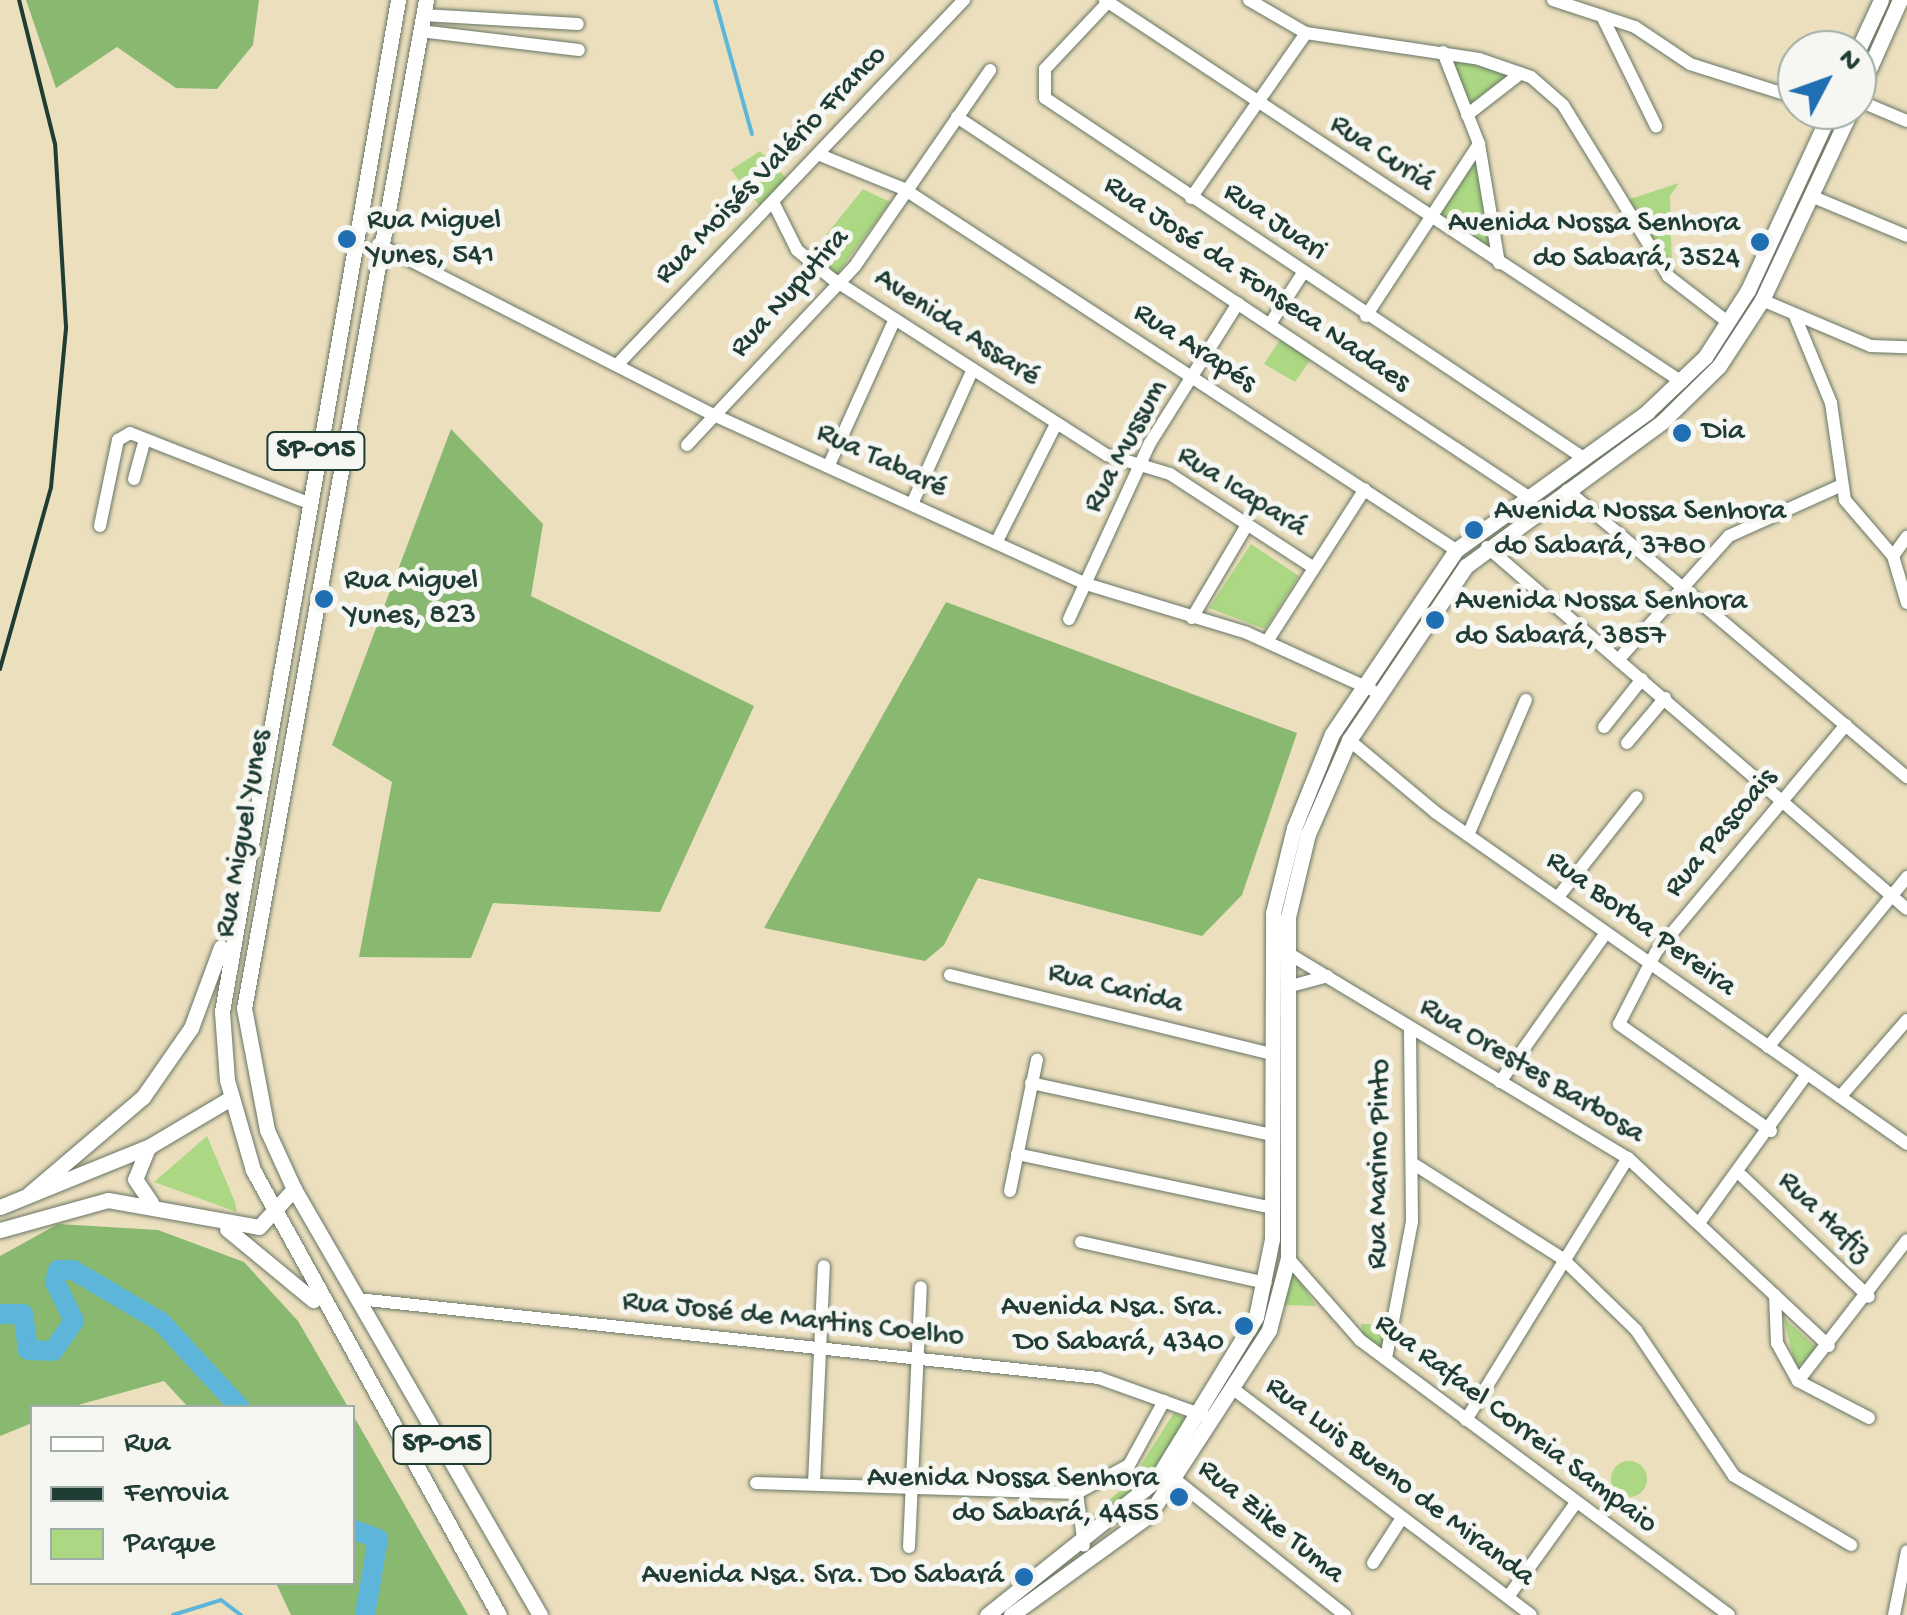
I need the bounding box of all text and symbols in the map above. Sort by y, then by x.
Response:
north arrow [1777,30,1877,130]
street label: Rua Moisés Valério Franco [648,39,896,293]
text: N [1830,44,1867,79]
street label: Rua Curiá [1322,108,1440,202]
street label: Rua José da Fonseca Nadaes [1096,169,1416,401]
street label: Rua Juari [1215,175,1333,271]
place label: Rua Miguel Yunes, 541 [367,204,501,274]
place label: Avenida Nossa Senhora do Sabará, 3524 [1448,207,1740,278]
street label: Rua Nuputira [723,222,859,366]
marker: Rua Miguel Yunes, 541 [336,228,358,250]
marker: Avenida Nossa Senhora do Sabará, 3524 [1749,231,1771,253]
street label: Avenida Assaré [866,262,1046,396]
street label: Rua Arapés [1126,296,1262,402]
street label: Rua Mussum [1077,374,1177,520]
place label: Dia [1702,415,1745,451]
street label: Rua Tabaré [810,416,952,508]
marker: Dia [1671,422,1693,444]
road number: SP-015 [266,428,366,474]
street label: Rua Icapará [1169,439,1313,547]
place label: Avenida Nossa Senhora do Sabará, 3780 [1494,495,1786,566]
marker: Avenida Nossa Senhora do Sabará, 3780 [1463,519,1485,541]
place label: Rua Miguel Yunes, 823 [344,564,478,634]
place label: Avenida Nossa Senhora do Sabará, 3857 [1455,585,1747,656]
marker: Rua Miguel Yunes, 823 [313,588,335,610]
marker: Avenida Nossa Senhora do Sabará, 3857 [1424,609,1446,631]
street label: Rua Miguel Yunes [209,727,281,941]
street label: Rua Pascoais [1658,762,1786,906]
street label: Rua Borba Pereira [1538,844,1742,1006]
street label: Rua Carida [1044,956,1186,1024]
street label: Rua Orestes Barbosa [1412,991,1650,1153]
street label: Rua Marino Pinto [1361,1059,1401,1269]
street label: Rua Hafiz [1769,1165,1877,1271]
street label: Rua José de Martins Coelho [620,1285,966,1357]
place label: Avenida Nsa. Sra. Do Sabará, 4340 [1001,1291,1224,1362]
street label: Rua Rafael Correia Sampaio [1366,1307,1664,1543]
marker: Avenida Nsa. Sra. Do Sabará, 4340 [1233,1315,1255,1337]
street label: Rua Luis Bueno de Miranda [1257,1370,1541,1596]
legend [30,1405,355,1585]
road number: SP-015 [392,1422,492,1468]
text: Rua [124,1427,170,1462]
street label: Rua Zike Tuma [1189,1453,1351,1593]
place label: Avenida Nossa Senhora do Sabará, 4455 [867,1462,1159,1532]
text: Ferrovia [124,1477,228,1512]
marker: Avenida Nossa Senhora do Sabará, 4455 [1168,1486,1190,1508]
text: Parque [124,1527,215,1562]
place label: Avenida Nsa. Sra. Do Sabará [641,1559,1004,1595]
marker: Avenida Nsa. Sra. Do Sabará [1013,1566,1035,1588]

